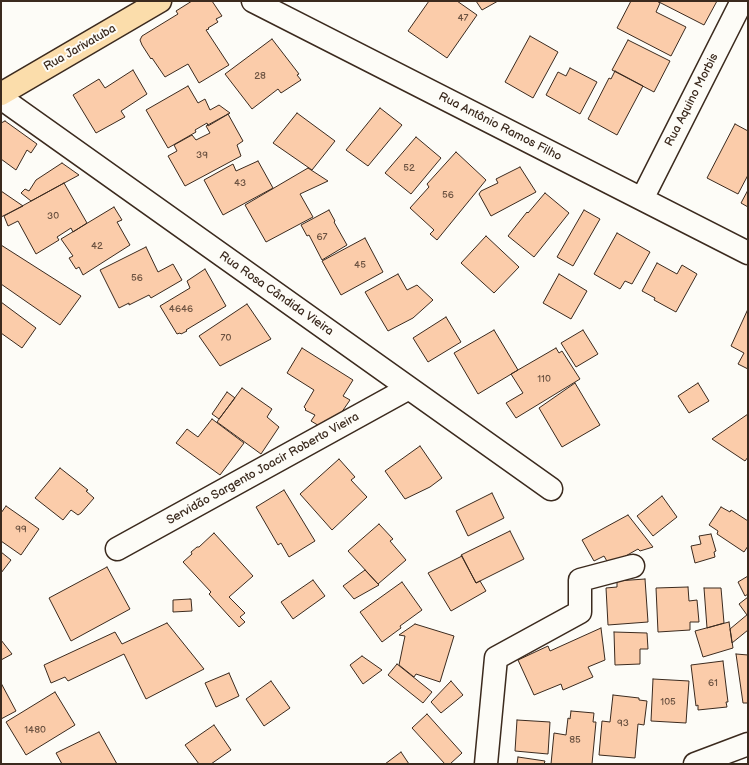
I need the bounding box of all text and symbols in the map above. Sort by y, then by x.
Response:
house number: 47 [457,12,469,24]
street label: Rua Jarivatuba [41,21,119,75]
street label: Rua Aquino Morbis [662,51,722,149]
house number: 28 [254,70,266,82]
street label: Rua Antônio Ramos Filho [436,90,564,164]
house number: 39 [196,149,208,161]
house number: 52 [403,162,415,174]
house number: 43 [234,177,246,189]
house number: 56 [442,189,454,201]
house number: 30 [47,210,59,222]
house number: 67 [316,231,328,243]
house number: 42 [91,240,103,252]
street label: Rua Rosa Cândida Vieira [216,249,336,339]
house number: 45 [354,259,366,271]
house number: 56 [131,272,143,284]
house number: 4646 [169,303,193,315]
house number: 70 [221,332,231,344]
house number: 110 [537,373,551,385]
street label: Servidão Sargento Joacir Roberto Vieira [164,410,362,528]
house number: 99 [15,523,27,535]
house number: 61 [708,677,718,689]
house number: 105 [660,696,676,708]
house number: 93 [617,717,629,729]
house number: 1480 [24,724,46,736]
house number: 85 [569,734,581,746]

